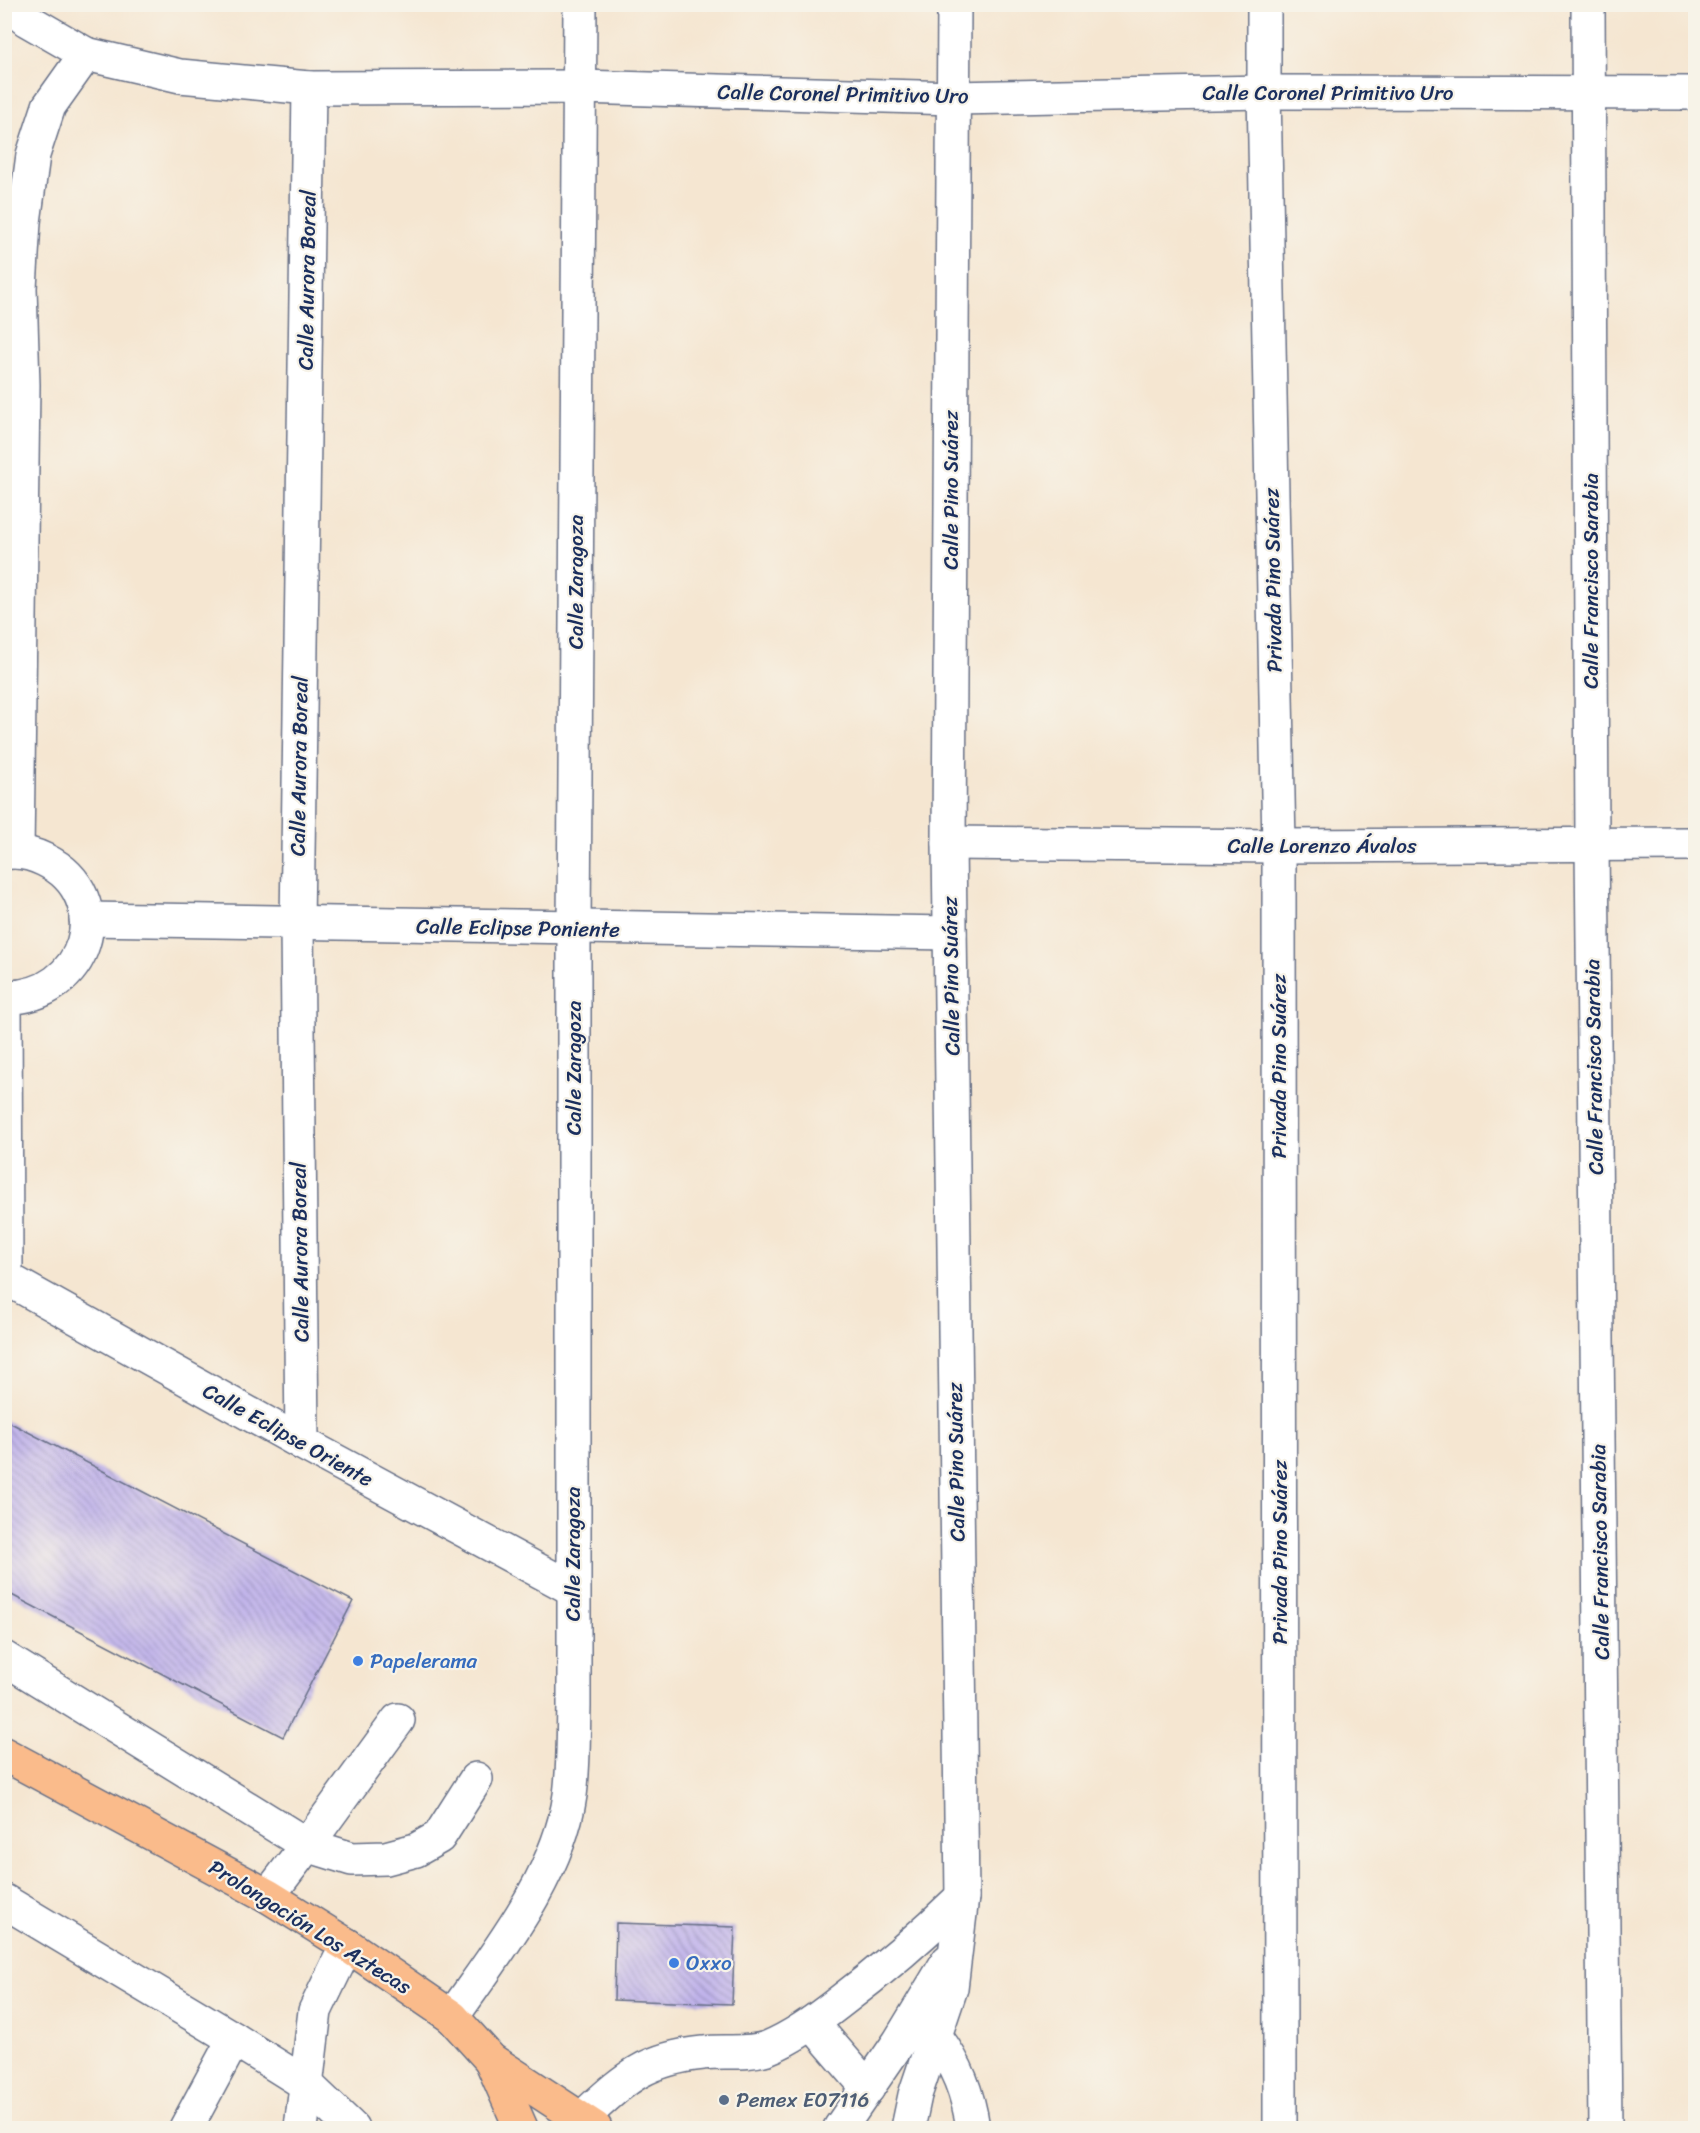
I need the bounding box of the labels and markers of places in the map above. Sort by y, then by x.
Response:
place label: Papelerama [370,1642,478,1680]
marker: Papelerama [351,1654,365,1668]
place label: Oxxo [686,1944,732,1982]
marker: Oxxo [667,1956,681,1970]
place label: Pemex E07116 [736,2081,870,2119]
marker: Pemex E07116 [717,2093,731,2107]

